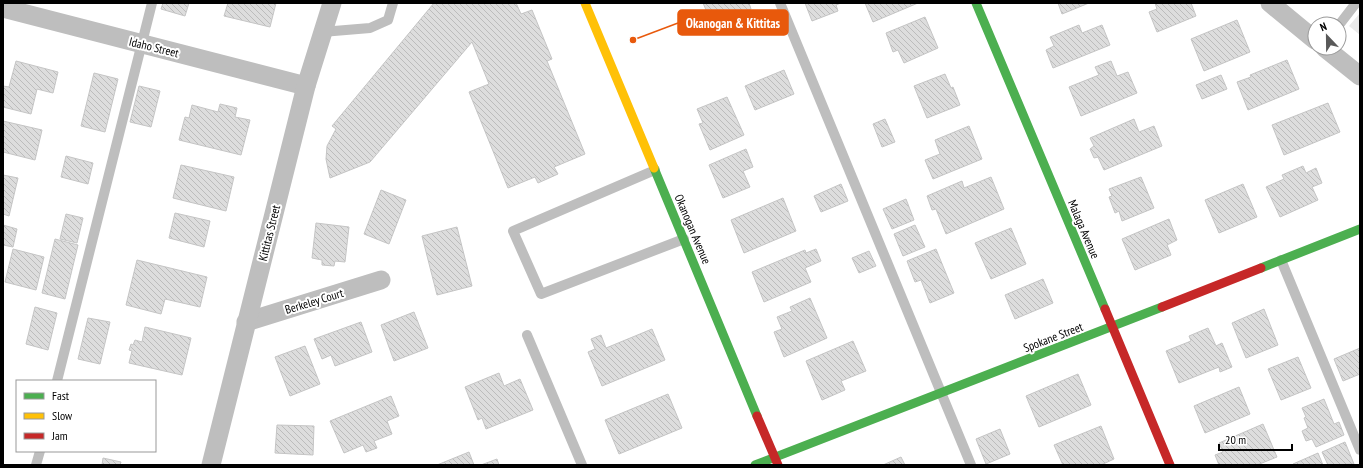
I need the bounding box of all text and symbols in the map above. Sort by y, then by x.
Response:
callout: Okanogan & Kittitas [678,10,788,35]
text: Okanogan & Kittitas [686,15,781,32]
north arrow [1307,16,1347,56]
text: N [1318,19,1329,34]
street label: Idaho Street [128,34,181,61]
street label: Okanogan Avenue [672,192,714,266]
street label: Malaga Avenue [1065,197,1103,261]
street label: Kittitas Street [255,203,283,263]
street label: Berkeley Court [283,285,346,317]
street label: Spokane Street [1021,319,1086,355]
legend [16,380,156,452]
text: Fast [52,388,70,403]
text: Slow [52,408,73,423]
scale bar [1219,426,1292,452]
text: Jam [51,428,68,443]
text: 20 m [1225,432,1246,447]

